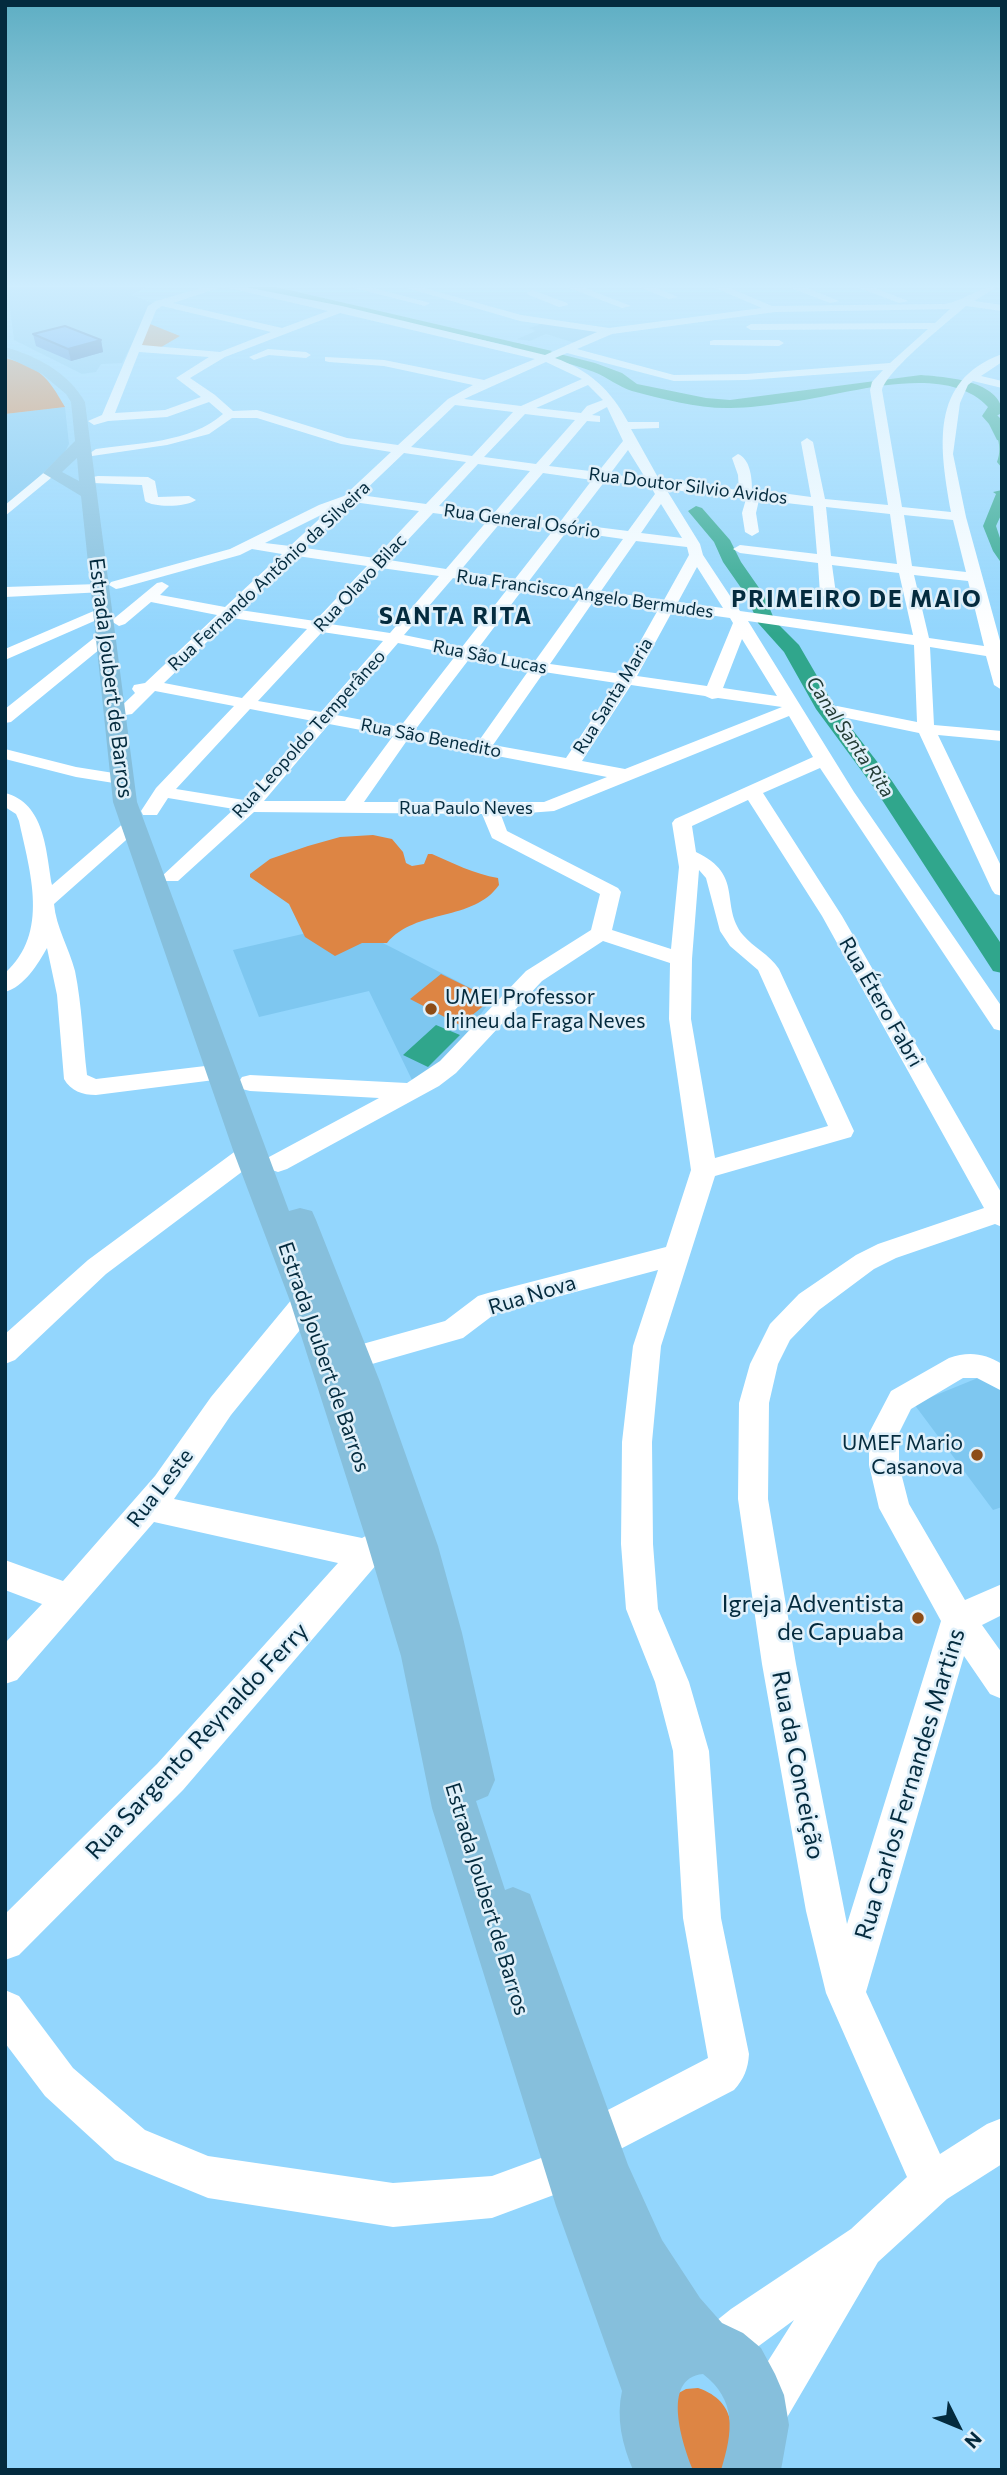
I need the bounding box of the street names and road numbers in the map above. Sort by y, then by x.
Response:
street label: Rua Doutor Silvio Avidos [587,463,789,509]
street label: Rua Fernando Antônio da Silveira [163,477,375,675]
street label: Rua General Osório [442,499,602,543]
street label: Rua Olavo Bilac [309,530,411,636]
street label: Estrada Joubert de Barros [84,556,138,800]
street label: Rua Francisco Angelo Bermudes [455,565,715,623]
street label: Rua Santa Maria [569,634,657,758]
street label: Rua São Lucas [431,635,549,679]
street label: Rua Leopoldo Temperâneo [228,646,390,822]
street label: Rua São Benedito [359,714,503,762]
street label: Rua Paulo Neves [399,797,533,819]
street label: Rua Étero Fabri [834,933,928,1071]
street label: Estrada Joubert de Barros [273,1239,375,1475]
street label: Rua Nova [485,1270,579,1320]
street label: Rua Leste [121,1444,199,1532]
street label: Rua Sargento Reynaldo Ferry [80,1617,314,1865]
street label: Rua Carlos Fernandes Martins [849,1625,971,1943]
street label: Rua da Conceição [766,1668,830,1862]
street label: Estrada Joubert de Barros [440,1780,534,2018]

